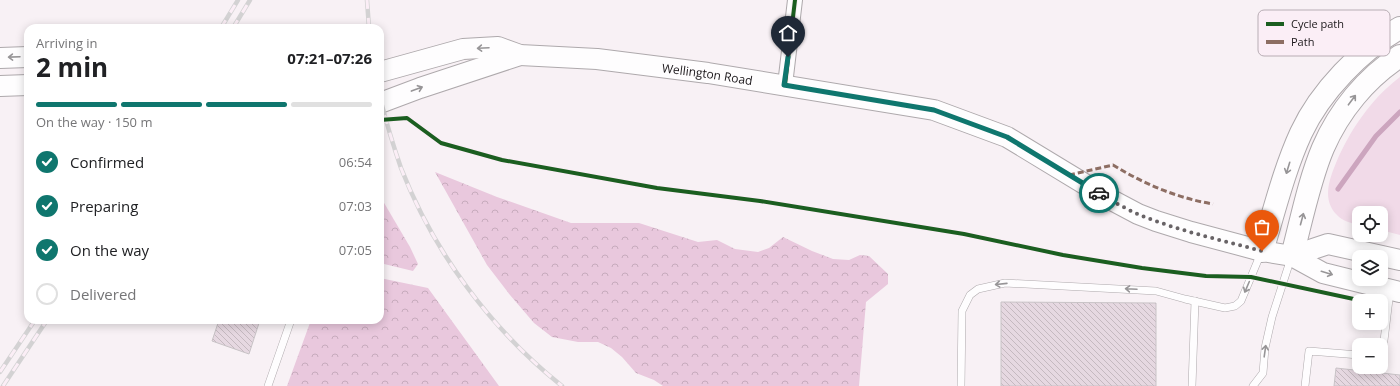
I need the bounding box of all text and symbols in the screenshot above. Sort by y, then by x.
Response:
legend [1258,10,1390,56]
pin [771,16,805,57]
text: Cycle path [1291,16,1344,31]
icon: home [777,22,799,44]
text: Arriving in [36,34,98,52]
text: Path [1291,34,1314,49]
one-way arrow [477,44,490,52]
text: 07:21–07:26 [287,48,372,68]
text: 2 min [36,49,108,85]
one-way arrow [8,53,21,61]
street label: Wellington Road [661,59,754,89]
one-way arrow [410,85,422,93]
one-way arrow [1348,95,1356,106]
text: On the way · 150 m [36,113,152,131]
icon: check [36,151,58,173]
text: Confirmed [70,152,144,172]
text: 06:54 [339,153,372,171]
one-way arrow [1284,161,1291,174]
courier [1079,173,1119,213]
icon: car [1088,182,1110,204]
icon: check [36,195,58,217]
text: Preparing [70,196,138,216]
text: 07:03 [339,197,372,215]
map controls [1352,206,1388,374]
button: locate [1352,206,1388,242]
pin [1245,210,1279,251]
one-way arrow [1299,213,1306,226]
icon: bag [1251,216,1273,238]
icon: check [36,239,58,261]
text: On the way [70,240,149,260]
text: 07:05 [339,241,372,259]
button: layers [1352,250,1388,286]
one-way arrow [1320,270,1333,277]
one-way arrow [995,280,1008,288]
one-way arrow [1243,280,1250,292]
text: Delivered [70,284,137,304]
one-way arrow [1125,286,1138,293]
button: + [1352,294,1388,330]
button: − [1352,338,1388,374]
one-way arrow [1261,345,1269,358]

